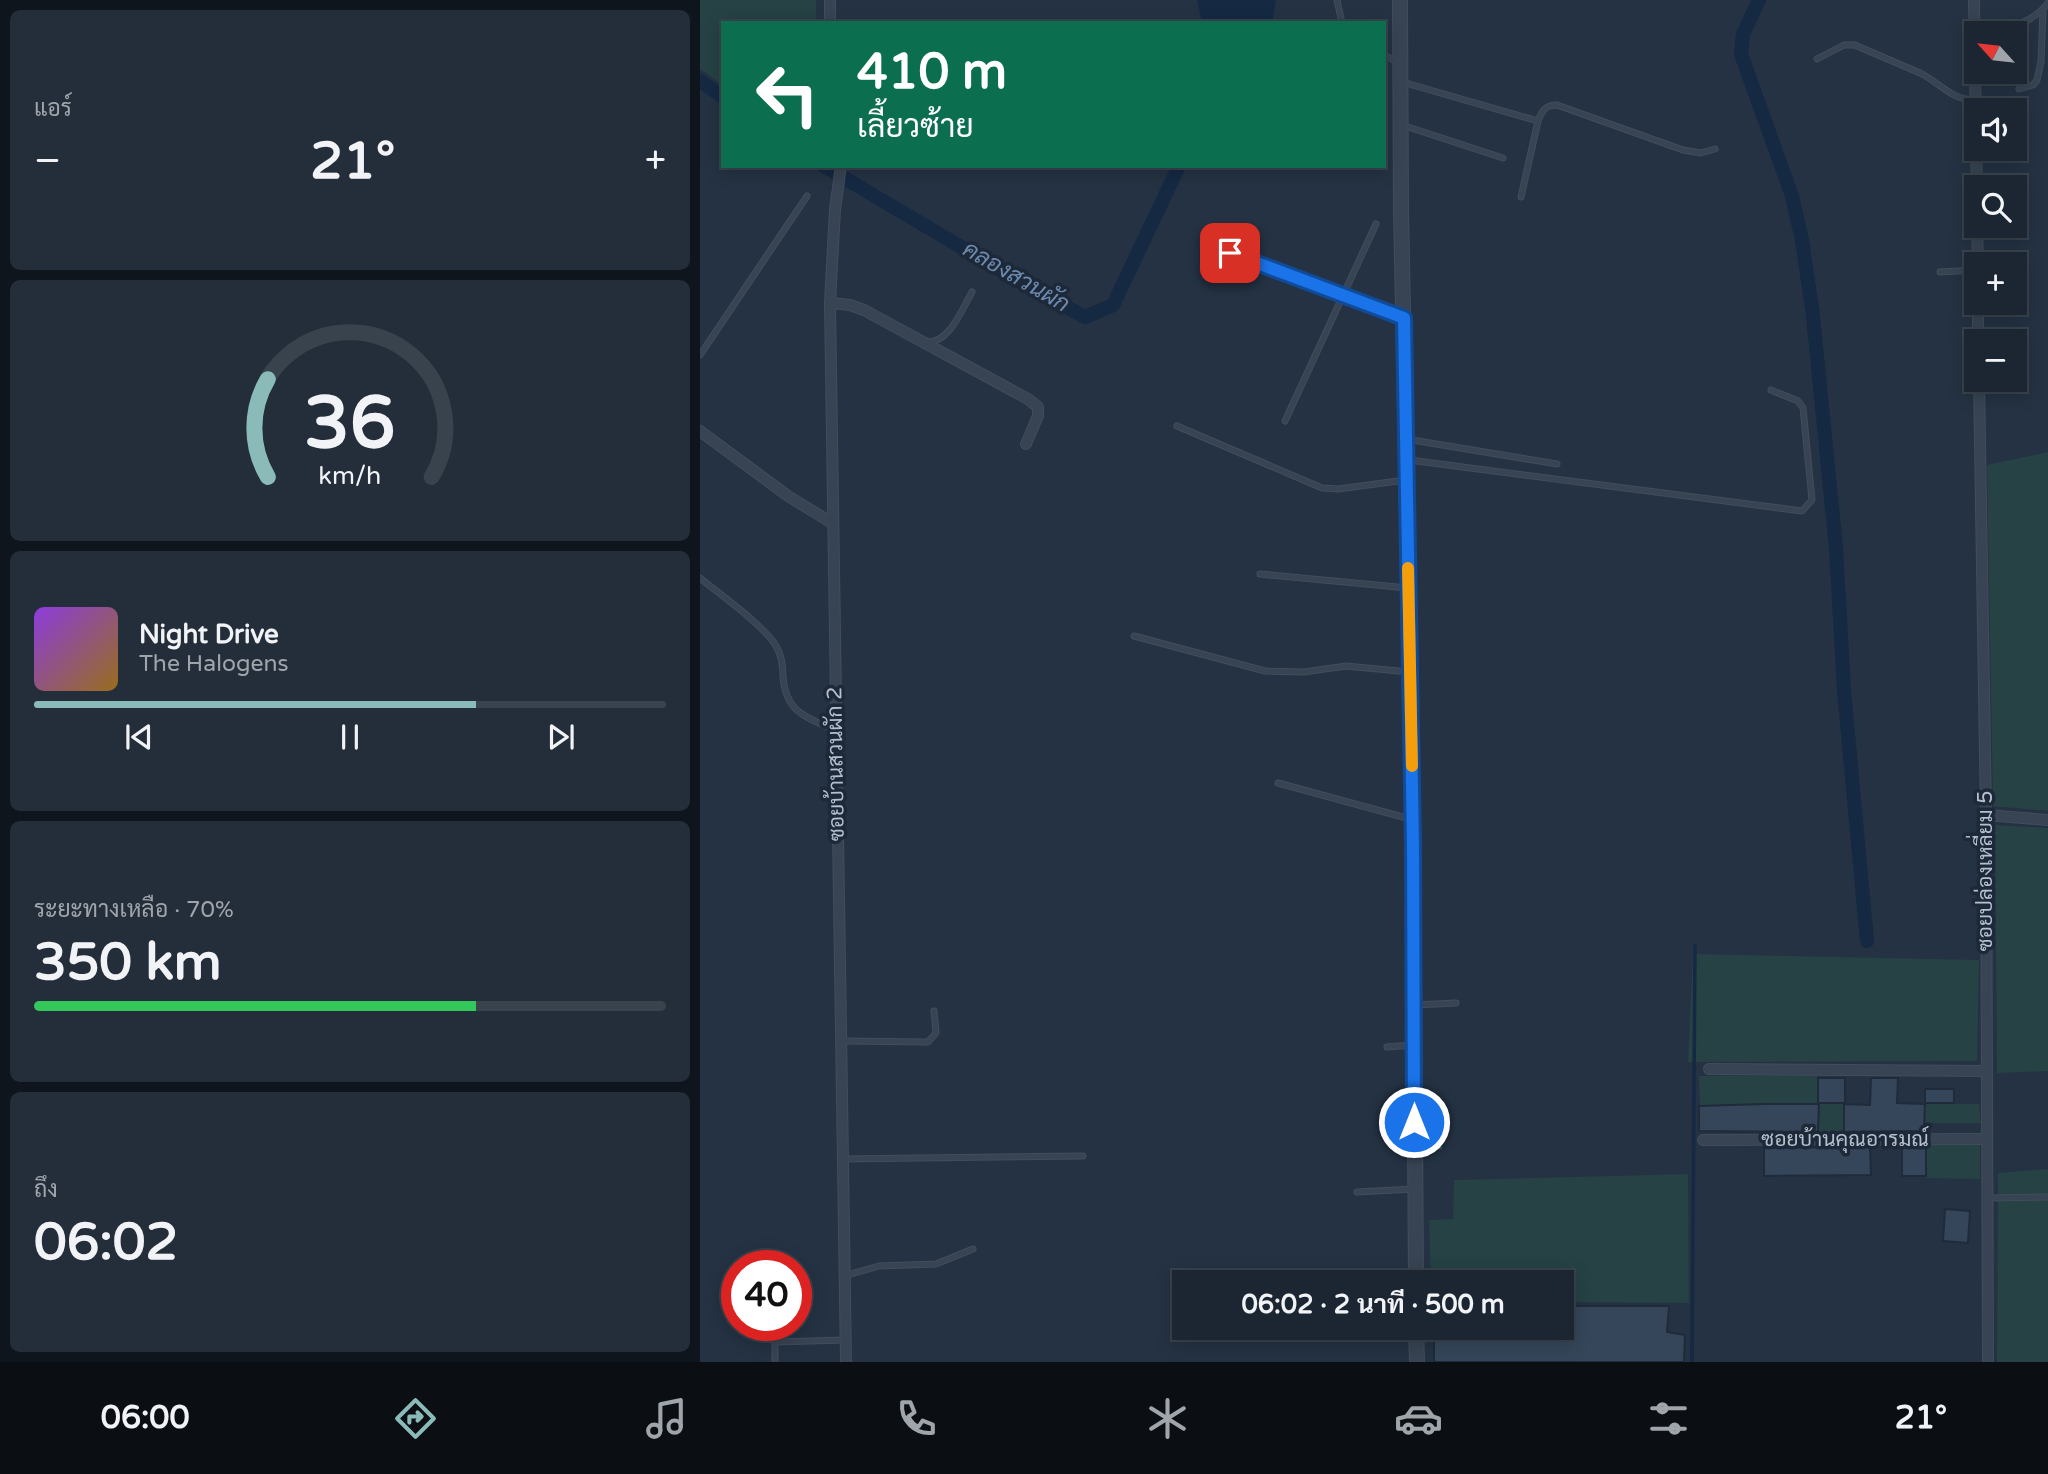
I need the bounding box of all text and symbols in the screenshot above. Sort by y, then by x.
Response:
north arrow [1964,21,2026,84]
map controls [1964,21,2027,392]
text: 410 m [857,43,1007,102]
icon: left [742,49,833,140]
text: แอร์ [34,95,72,123]
button: sound [1964,98,2027,161]
text: เลี้ยวซ้าย [857,108,974,146]
text: 21° [310,130,395,193]
text: − [34,138,61,184]
text: + [645,138,666,184]
button: search [1964,175,2027,238]
pin [1200,223,1260,283]
water label: คลองสวนผัก [958,234,1075,319]
icon: arrive [1211,234,1249,272]
button: + [1964,252,2027,315]
button: − [1964,329,2027,392]
text: 36 [304,380,396,468]
text: km/h [319,460,381,490]
text: Night Drive [139,619,279,650]
text: The Halogens [139,650,288,678]
street label: ซอยบ้านสวนผัก 2 [822,687,850,841]
icon: previous [120,718,158,756]
icon: pause [331,718,369,756]
icon: next [542,718,580,756]
street label: ซอยปล่องเหลี่ยม 5 [1965,791,1998,951]
text: ระยะทางเหลือ · 70% [34,896,234,924]
text: 350 km [34,931,222,994]
position arrow [1377,1085,1451,1159]
street label: ซอยบ้านคุณอารมณ์ [1761,1125,1929,1153]
text: ถึง [34,1176,58,1204]
text: 06:02 [34,1211,178,1274]
speed limit sign: 40 [721,1250,812,1341]
text: 06:02 · 2 นาที · 500 m [1241,1289,1505,1320]
icon: directions [391,1394,440,1443]
icon: music [642,1394,691,1443]
icon: phone [892,1394,941,1443]
icon: climate [1143,1394,1192,1443]
icon: car [1394,1394,1443,1443]
icon: filters [1644,1394,1693,1443]
text: 06:00 [101,1399,190,1437]
text: 21° [1895,1399,1947,1437]

